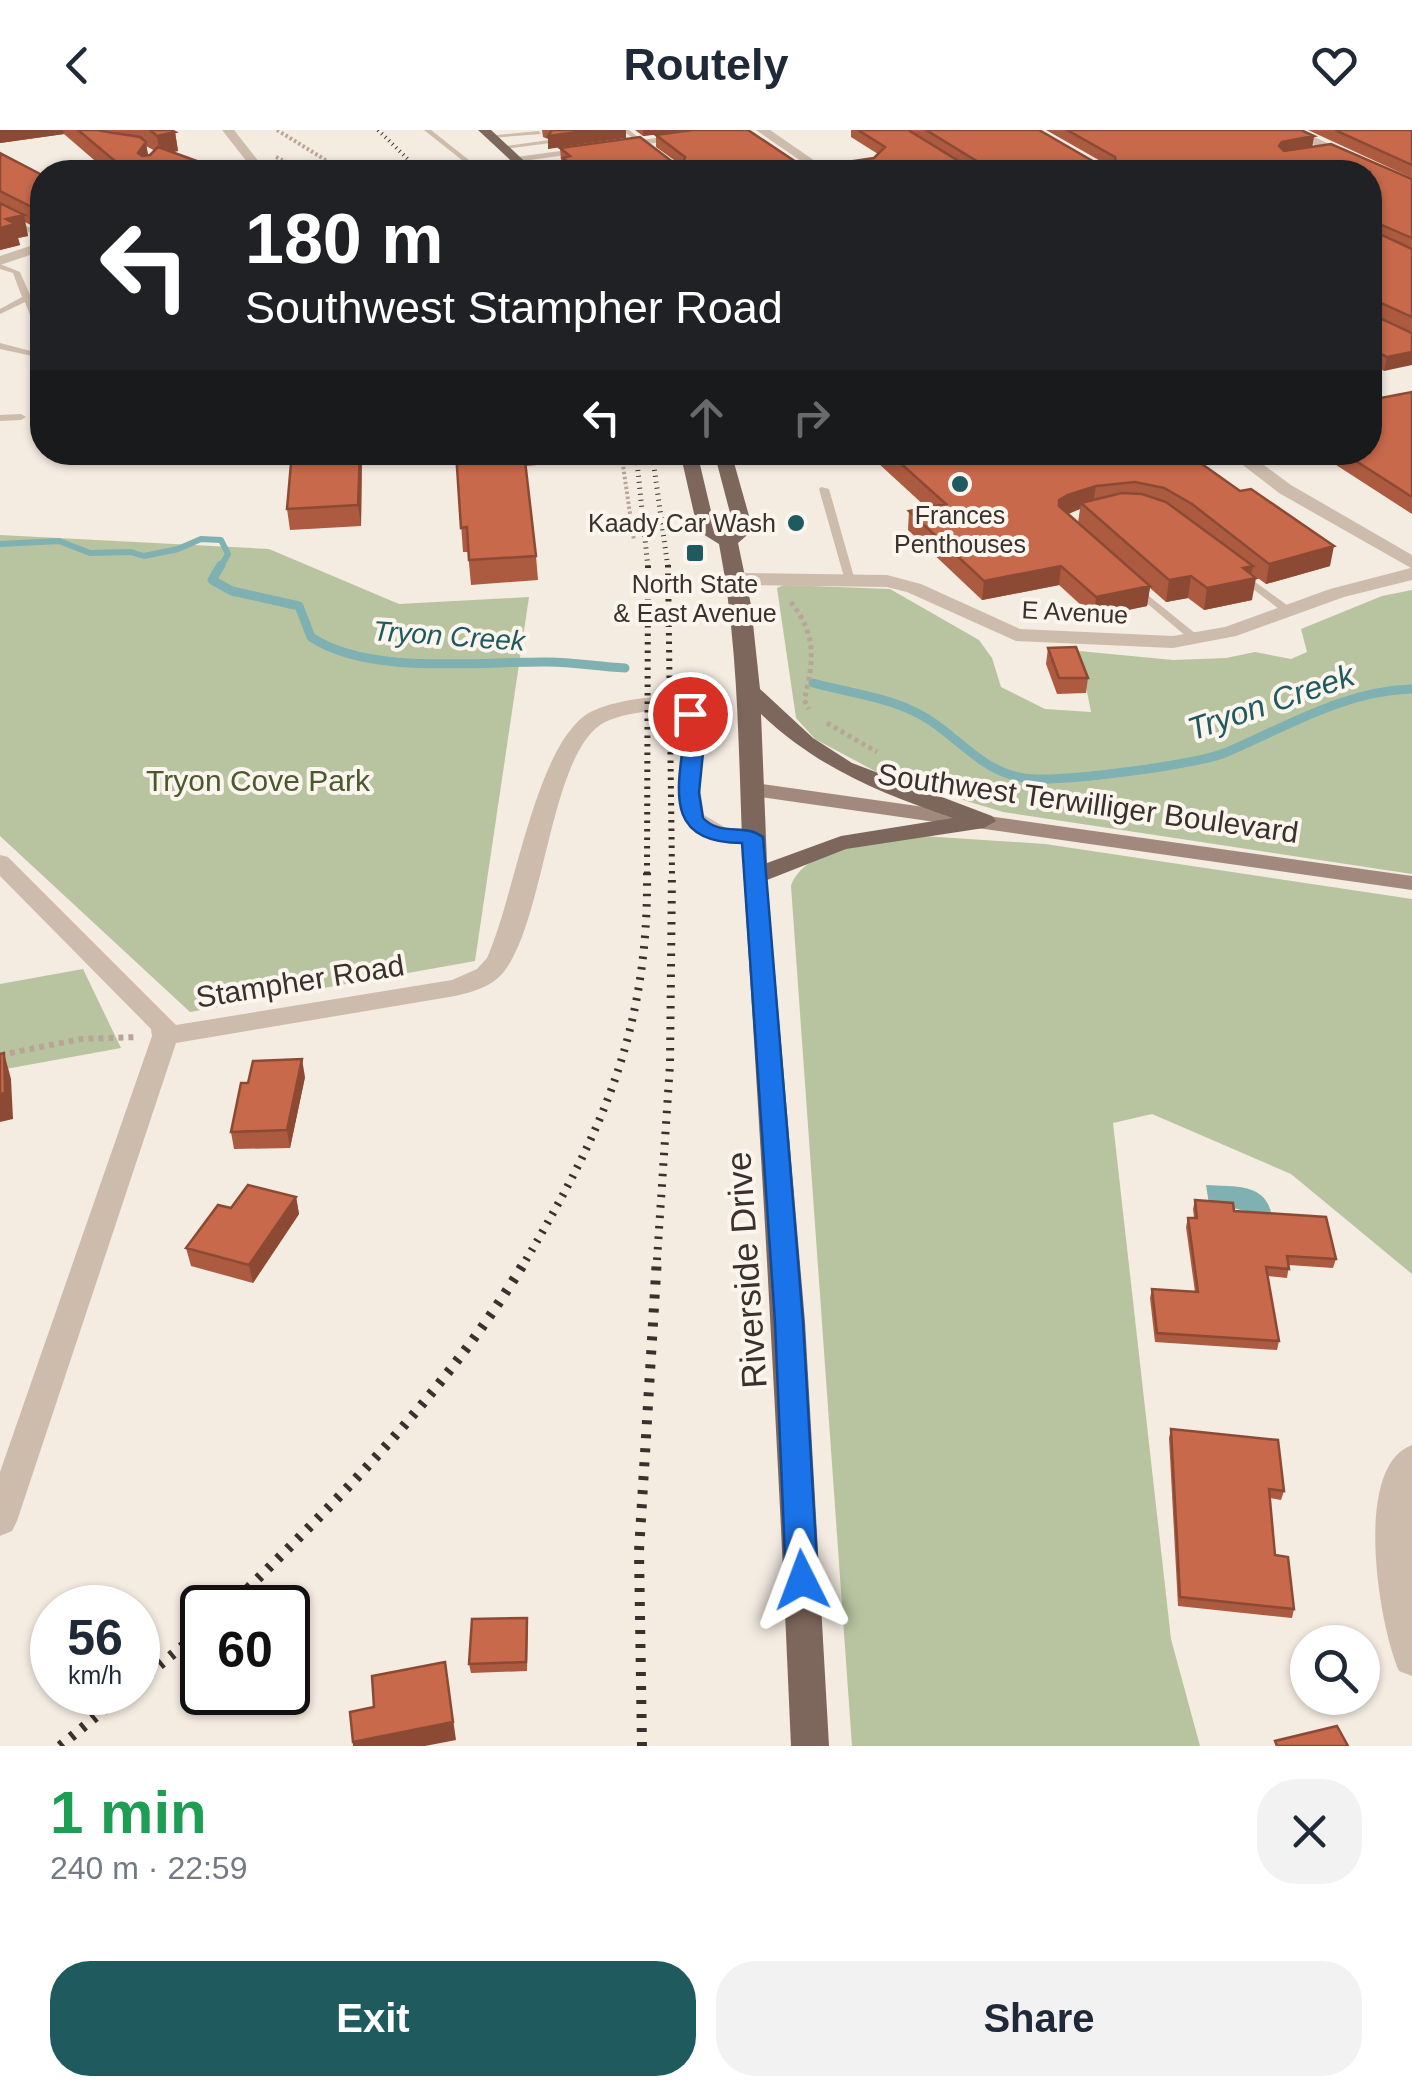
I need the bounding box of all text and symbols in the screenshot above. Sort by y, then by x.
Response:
icon: back [50,38,105,93]
icon: heart [1307,38,1362,93]
text: Routely [623,39,789,90]
icon: left [80,200,210,330]
text: 180 m [245,200,443,278]
text: Southwest Stampher Road [245,282,783,333]
icon: left [574,390,629,445]
icon: ahead [679,390,734,445]
icon: right [784,390,839,445]
marker: Frances Penthouses [949,473,971,495]
place label: Frances Penthouses [894,501,1026,558]
place label: Kaady Car Wash [588,509,776,537]
marker: Kaady Car Wash [785,512,807,534]
marker: North State & East Avenue [684,542,706,564]
place label: North State & East Avenue [613,570,777,627]
street label: E Avenue [1021,595,1129,629]
water label: Tryon Creek [372,615,528,657]
water label: Tryon Creek [1183,656,1361,747]
pin [648,672,733,757]
icon: arrive [663,687,718,742]
street label: Southwest Terwilliger Boulevard [875,757,1301,849]
park label: Tryon Cove Park [146,764,371,797]
street label: Stampher Road [194,948,406,1014]
street label: Riverside Drive [718,1150,774,1390]
position arrow [750,1528,854,1632]
speed limit sign: 60 [180,1585,310,1715]
text: 56 [67,1610,123,1666]
map controls [1290,1625,1380,1715]
button: search [1290,1625,1380,1715]
text: km/h [68,1661,122,1689]
text: 1 min [50,1779,207,1846]
button: close [1257,1779,1362,1884]
text: 240 m · 22:59 [50,1850,247,1886]
button: Exit [50,1961,696,2076]
button: Share [716,1961,1362,2076]

